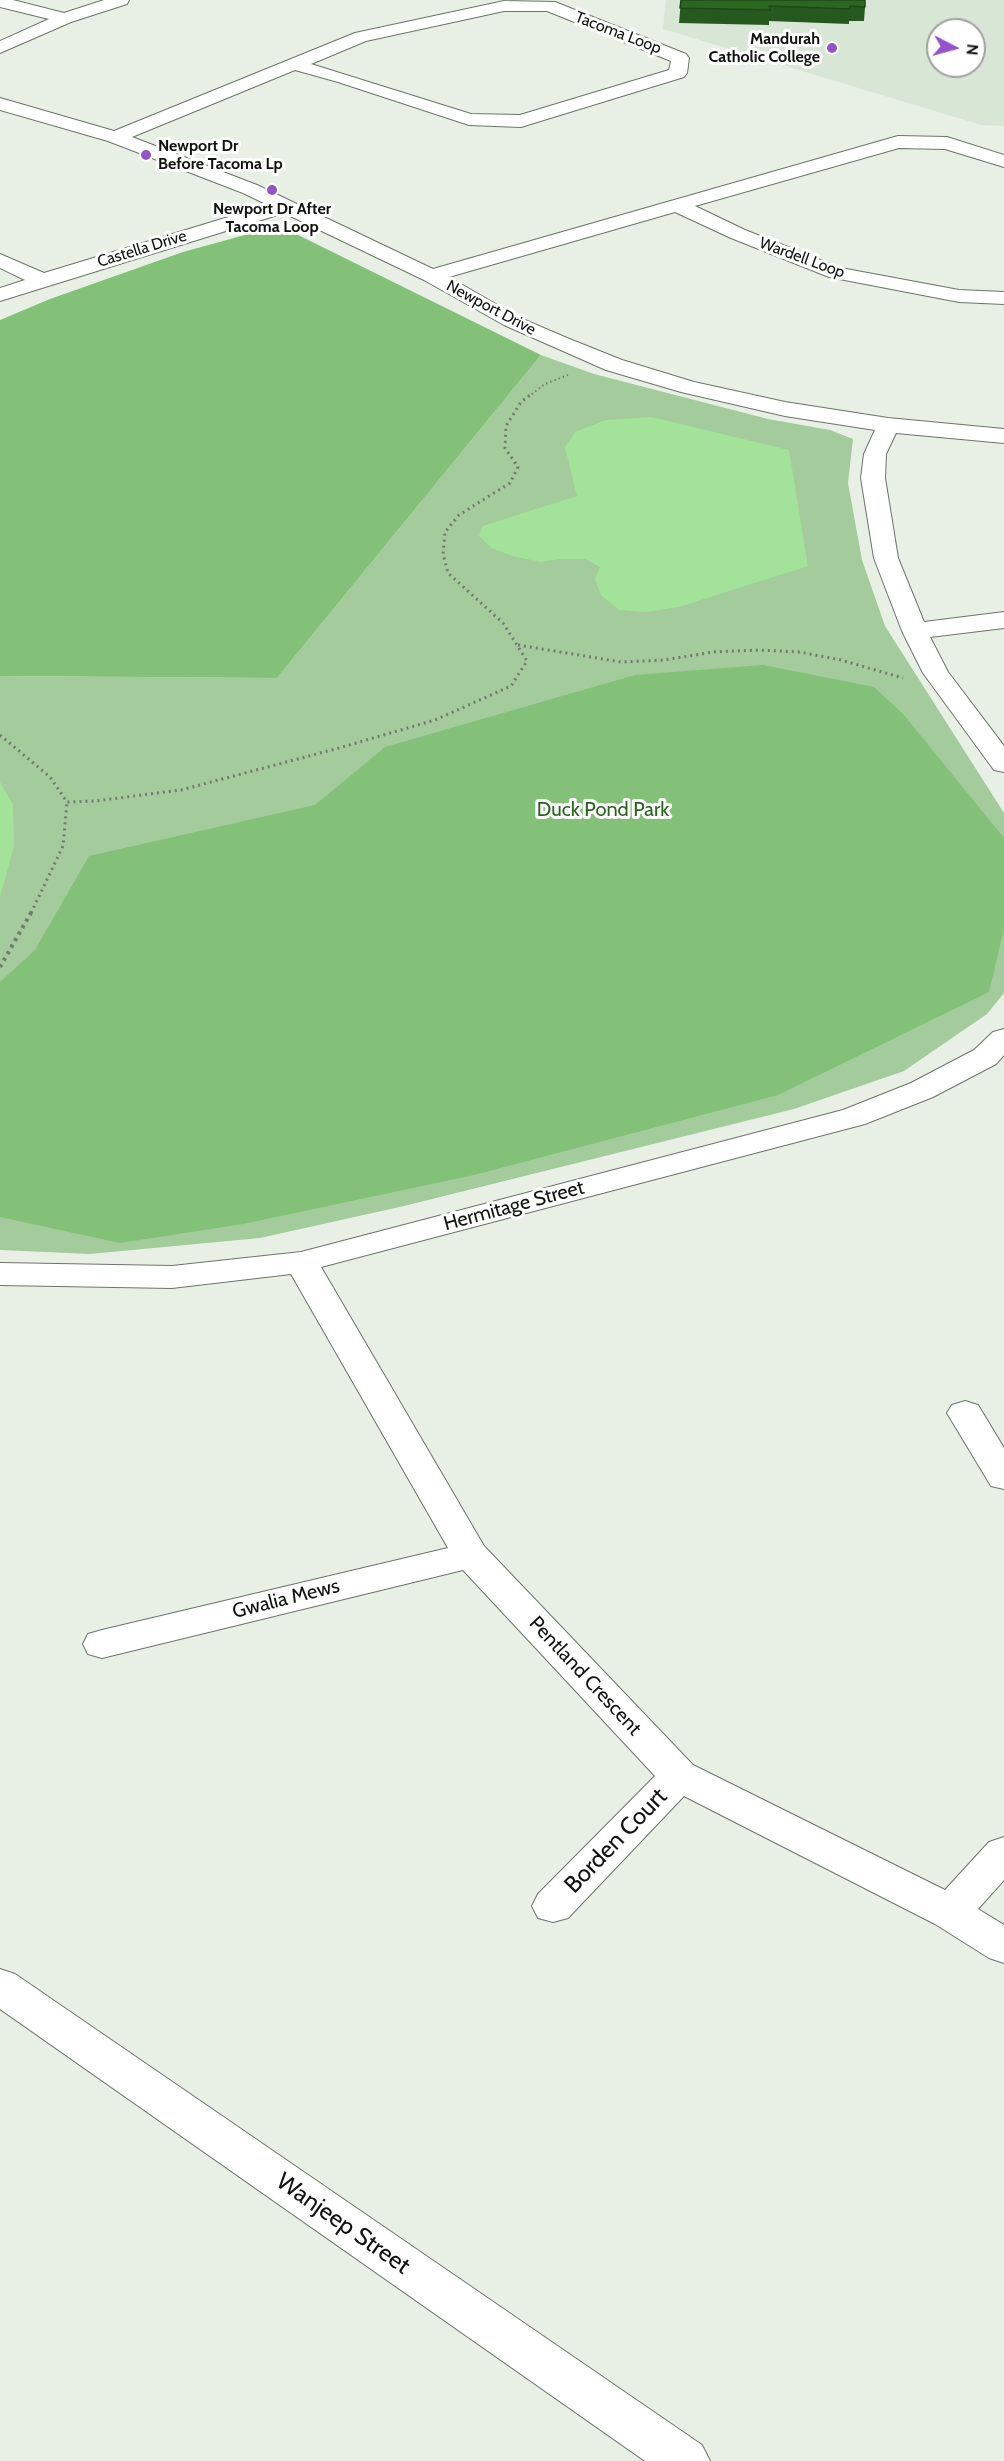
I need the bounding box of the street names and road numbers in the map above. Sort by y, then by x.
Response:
street label: Tacoma Loop [572,8,664,58]
street label: Castella Drive [95,226,189,272]
street label: Wardell Loop [757,234,847,282]
street label: Newport Drive [443,276,539,340]
street label: Hermitage Street [441,1176,587,1236]
street label: Gwalia Mews [230,1574,342,1624]
street label: Pentland Crescent [524,1612,646,1740]
street label: Borden Court [559,1782,673,1900]
street label: Wanjeep Street [271,2167,415,2281]

